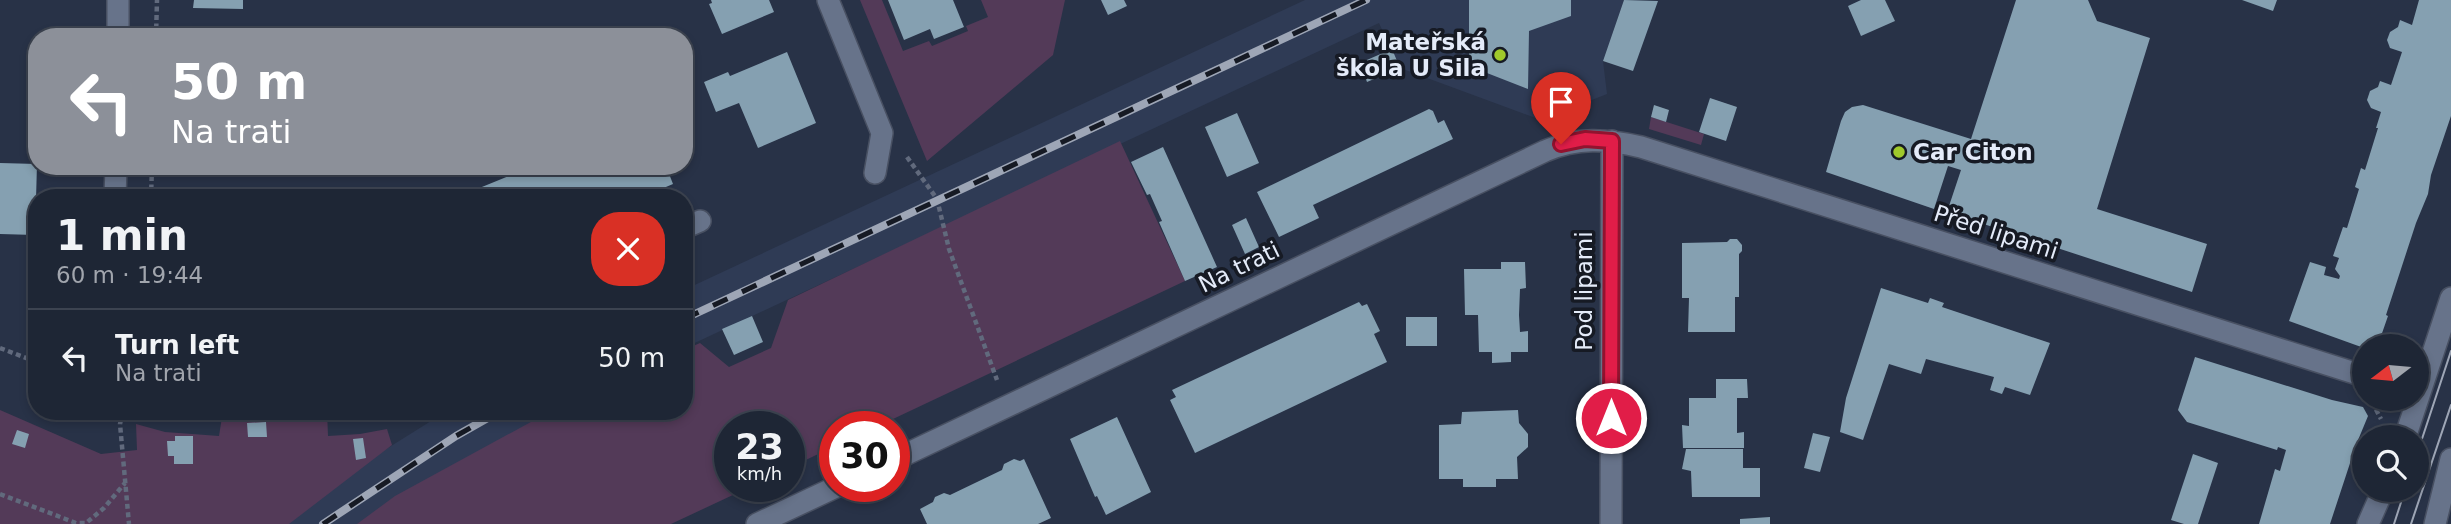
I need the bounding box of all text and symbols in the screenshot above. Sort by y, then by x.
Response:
place label: Mateřská škola U Sila [1336,29,1486,81]
marker: Mateřská škola U Sila [1492,47,1508,63]
text: 50 m [171,54,307,111]
icon: left [56,56,147,147]
pin [1531,72,1591,144]
icon: arrive [1542,83,1580,121]
text: Na trati [171,113,291,151]
place label: Car Citon [1913,139,2033,165]
marker: Car Citon [1891,144,1907,160]
street label: Před lipami [1931,200,2061,264]
text: 1 min [56,211,188,260]
button: close [591,212,665,286]
street label: Pod lipami [1571,231,1597,351]
street label: Na trati [1194,236,1284,298]
text: 60 m · 19:44 [56,262,203,288]
text: Turn left [115,330,239,360]
north arrow [2352,334,2429,411]
map controls [2352,334,2429,502]
icon: left [56,339,94,377]
text: 50 m [598,343,665,373]
text: Na trati [115,360,202,386]
position arrow [1574,381,1648,455]
speed limit sign: 30 [819,411,910,502]
button: search [2352,425,2429,502]
text: 23 [735,427,784,467]
text: km/h [737,463,782,484]

